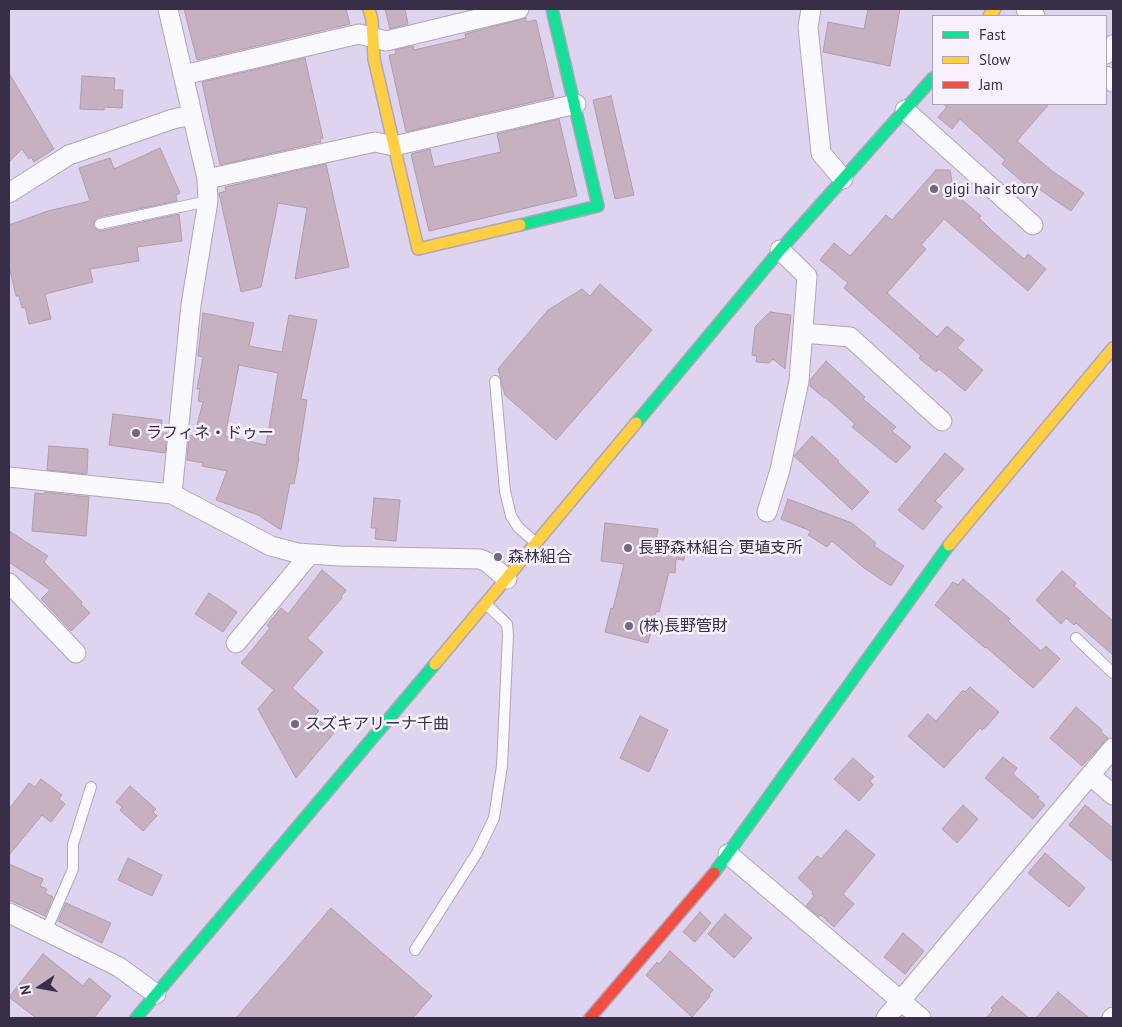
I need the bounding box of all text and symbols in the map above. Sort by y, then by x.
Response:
legend [932,15,1107,105]
text: Fast [979,25,1006,44]
text: Slow [979,50,1010,69]
text: Jam [979,75,1003,94]
place label: gigi hair story [944,179,1038,199]
marker: gigi hair story [928,183,940,195]
place label: ラフィネ・ドゥー [146,423,274,443]
marker: ラフィネ・ドゥー [130,427,142,439]
place label: 長野森林組合 更埴支所 [638,538,802,558]
marker: 長野森林組合 更埴支所 [622,542,634,554]
place label: 森林組合 [508,547,572,567]
marker: 森林組合 [492,551,504,563]
place label: (株)長野管財 [639,616,728,636]
marker: (株)長野管財 [623,620,635,632]
place label: スズキアリーナ千曲 [305,714,449,734]
marker: スズキアリーナ千曲 [289,718,301,730]
north arrow [15,962,65,1012]
text: N [16,984,35,996]

